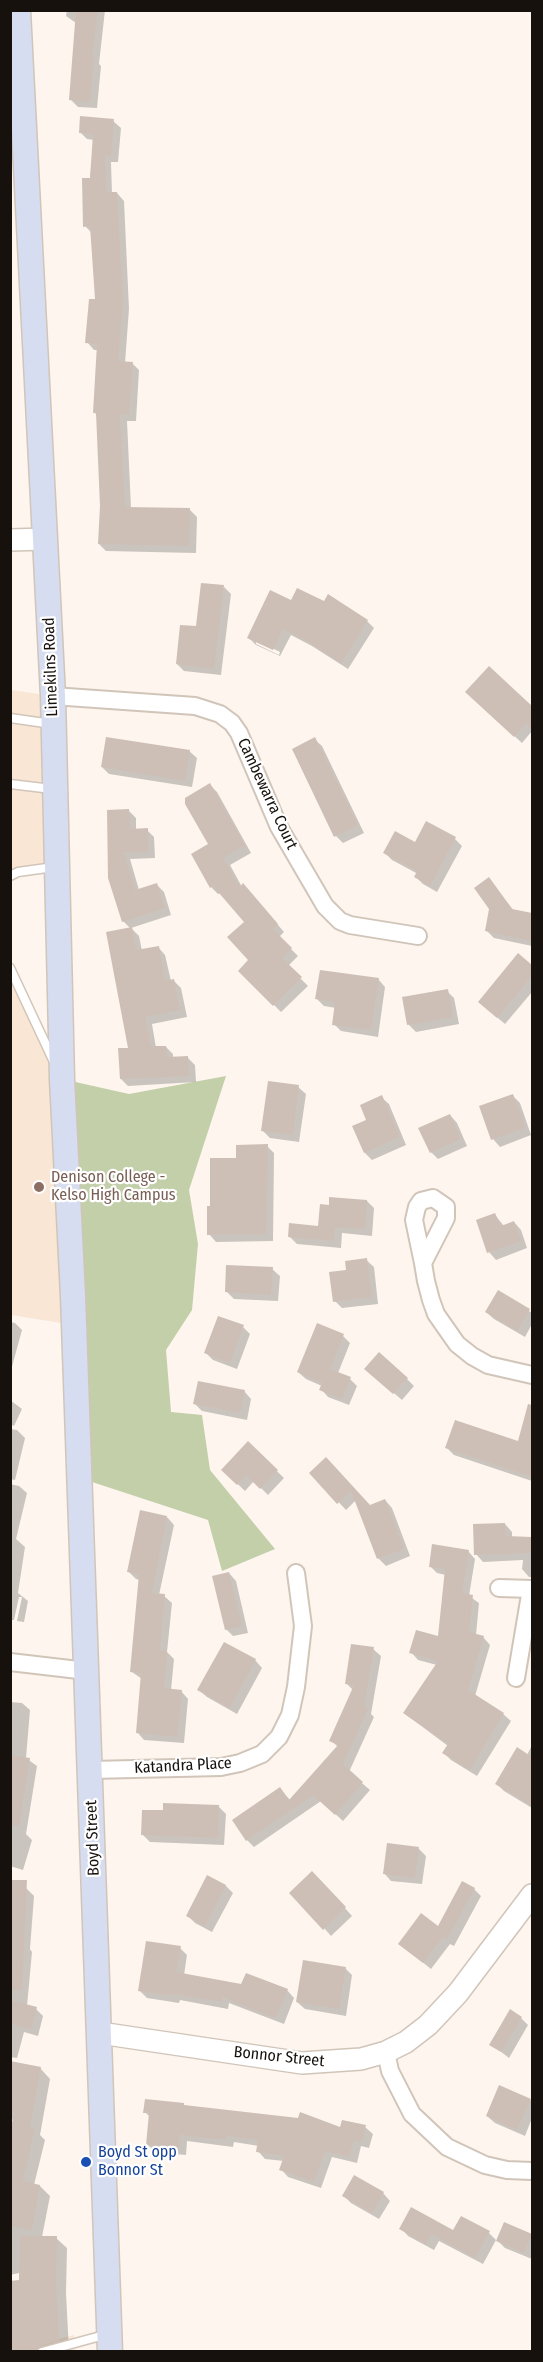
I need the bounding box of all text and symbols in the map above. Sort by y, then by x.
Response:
street label: Limekilns Road [40,617,62,717]
street label: Cambewarra Court [233,735,301,853]
place label: Denison College - Kelso High Campus [51,1168,176,1206]
marker: Denison College - Kelso High Campus [32,1180,46,1194]
street label: Katandra Place [134,1754,232,1778]
street label: Boyd Street [82,1800,104,1876]
street label: Bonnor Street [233,2043,325,2071]
place label: Boyd St opp Bonnor St [98,2143,177,2181]
marker: Boyd St opp Bonnor St [79,2155,93,2169]

